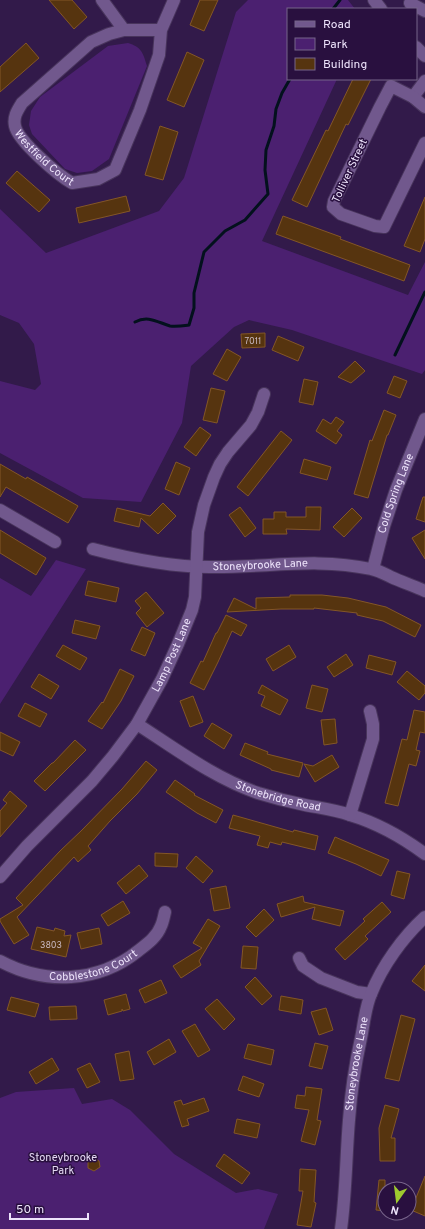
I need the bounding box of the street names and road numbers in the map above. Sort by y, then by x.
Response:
street label: Westfield Court [11,127,76,189]
street label: Tolliver Street [329,137,371,205]
street label: Cold Spring Lane [375,451,417,535]
street label: Stoneybrooke Lane [213,556,308,574]
street label: Lamp Post Lane [149,616,195,695]
street label: Stonebridge Road [233,778,322,815]
street label: Cobblestone Court [48,947,140,984]
street label: Stoneybrooke Lane [343,1016,372,1112]

